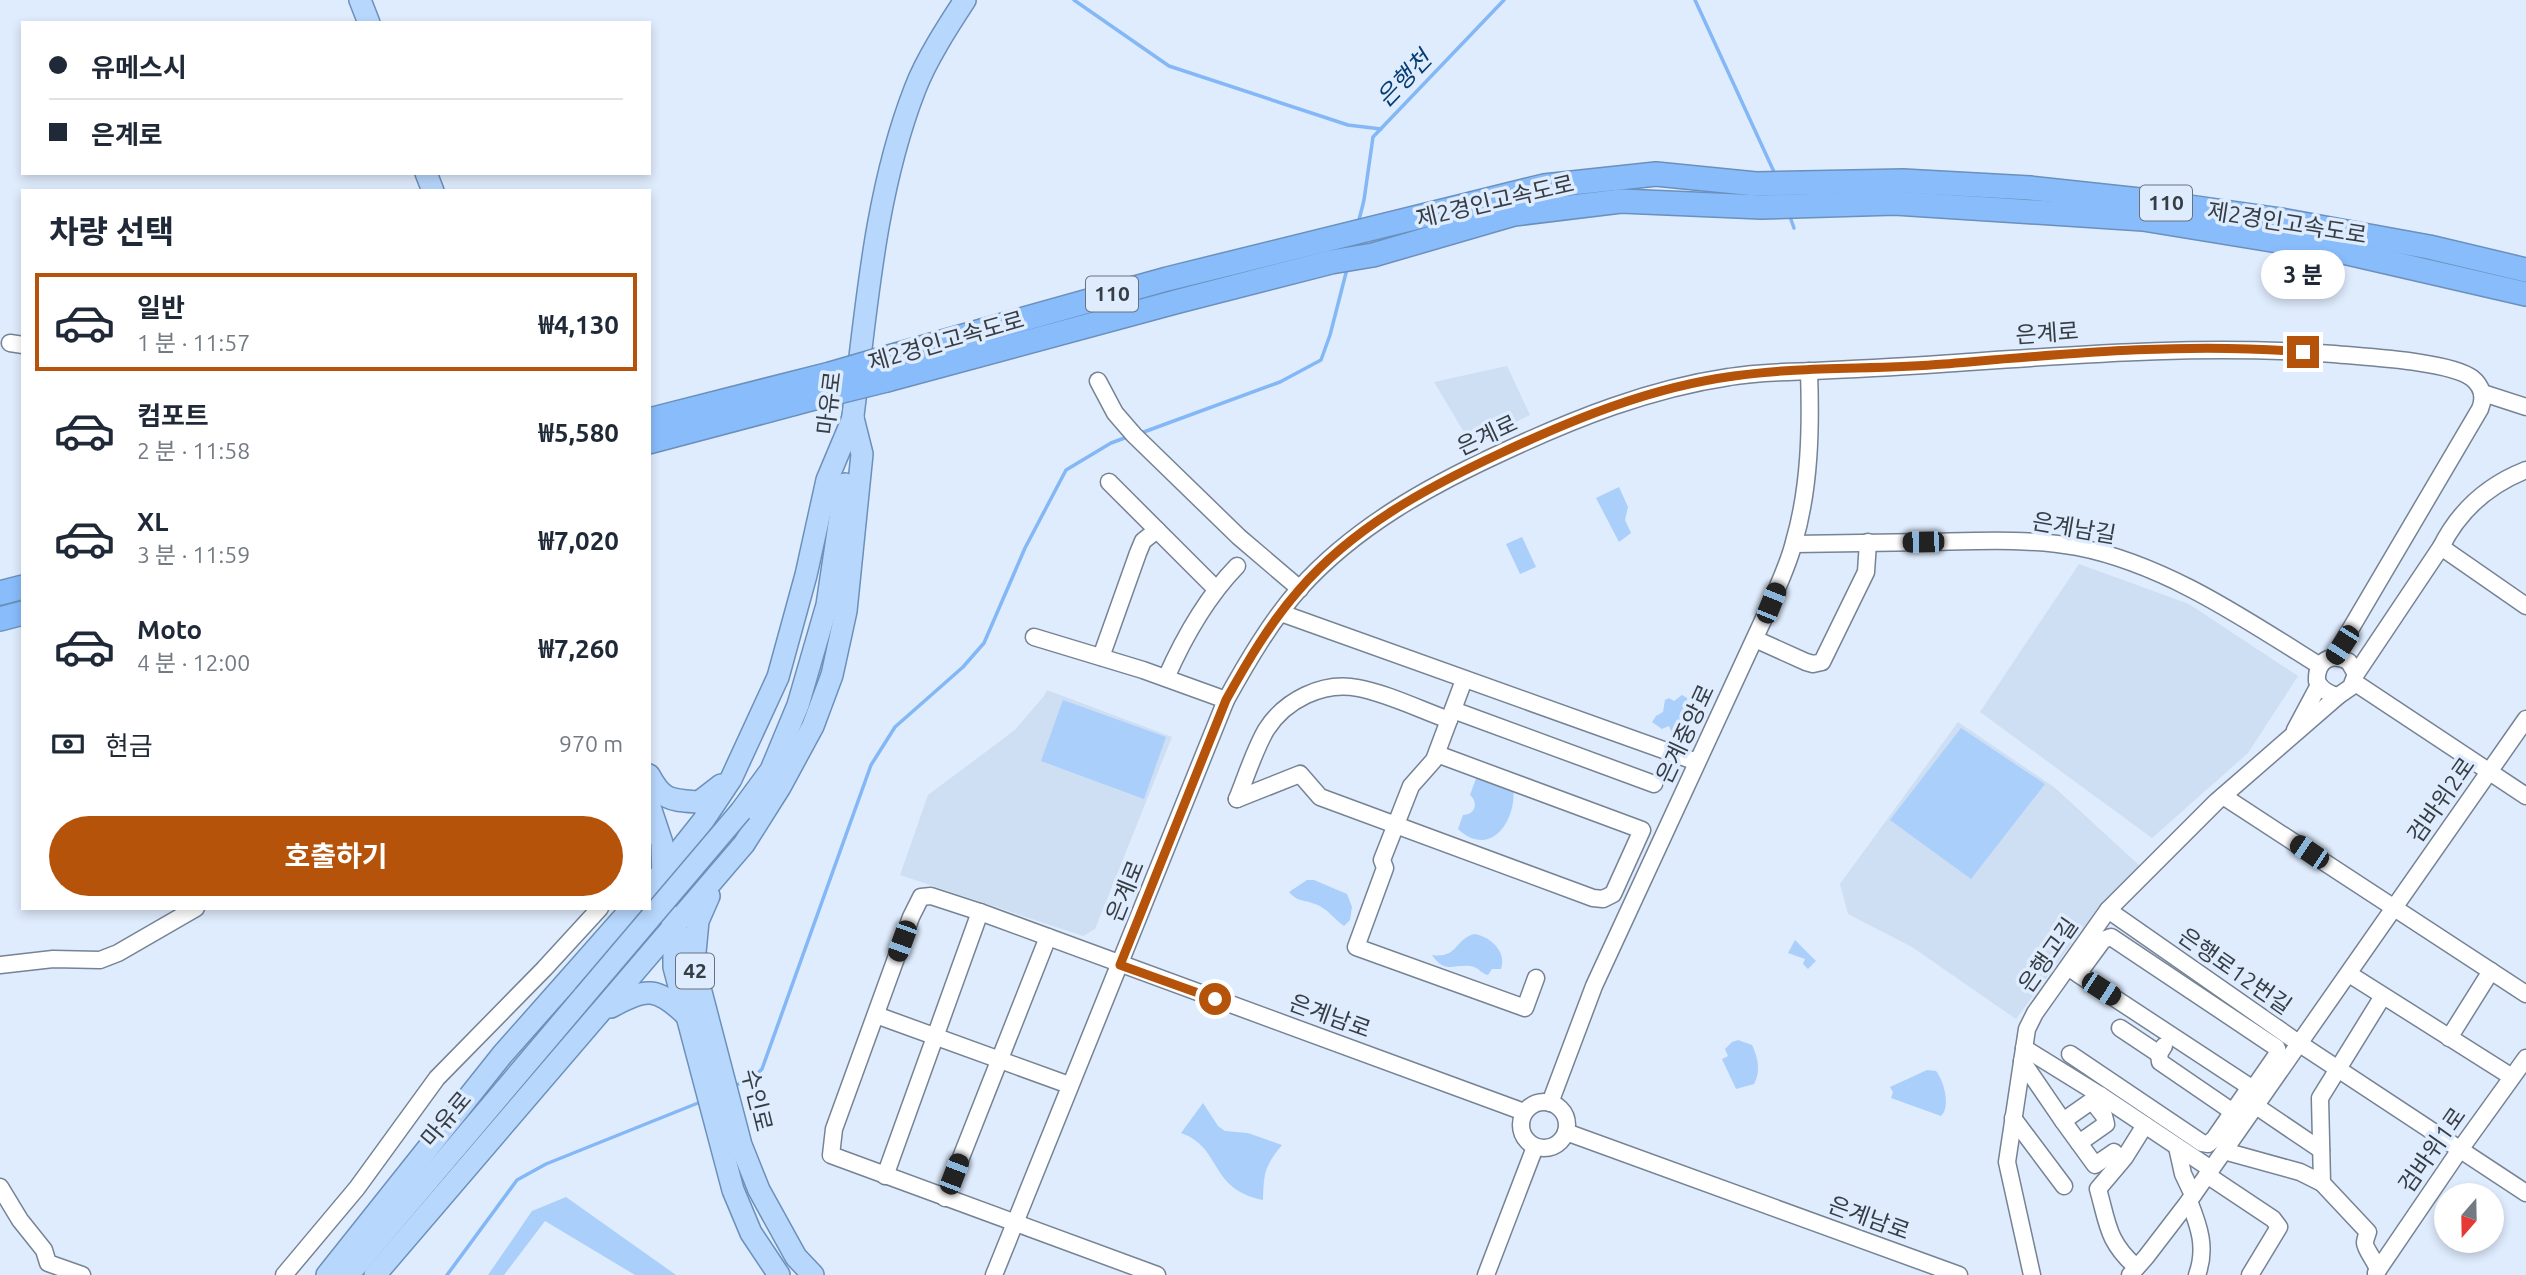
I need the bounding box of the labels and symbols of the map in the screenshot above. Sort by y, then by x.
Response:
water label: 은행천 [1371,43,1438,112]
street label: 제2경인고속도로 [1414,170,1576,231]
road number: 110 [2140,186,2192,220]
street label: 제2경인고속도로 [2206,198,2369,247]
callout: 3 분 [2261,250,2345,300]
road number: 110 [1086,276,1138,312]
street label: 제2경인고속도로 [865,306,1027,375]
street label: 은계로 [2014,318,2080,347]
route end [2287,336,2319,368]
street label: 마유로 [812,370,845,436]
street label: 은계로 [1453,410,1521,459]
street label: 은계남길 [2030,508,2118,547]
car [1902,531,1945,553]
car [1754,580,1789,626]
car [2322,622,2363,668]
street label: 은계중앙로 [1651,681,1718,787]
street label: 검바위2로 [2402,753,2479,847]
car [2286,832,2333,872]
street label: 은계로 [1101,857,1148,925]
street label: 은행고길 [2013,913,2082,997]
car [885,918,920,964]
street label: 은행로12번길 [2174,923,2296,1019]
road number: 42 [676,954,714,988]
car [2078,969,2125,1009]
route start [1199,983,1231,1015]
street label: 은계남로 [1286,989,1374,1042]
street label: 수인로 [738,1066,777,1134]
street label: 마유로 [416,1086,476,1151]
street label: 검바위1로 [2393,1103,2470,1197]
car [937,1151,972,1197]
north arrow [2434,1183,2504,1253]
street label: 은계남로 [1825,1191,1913,1244]

